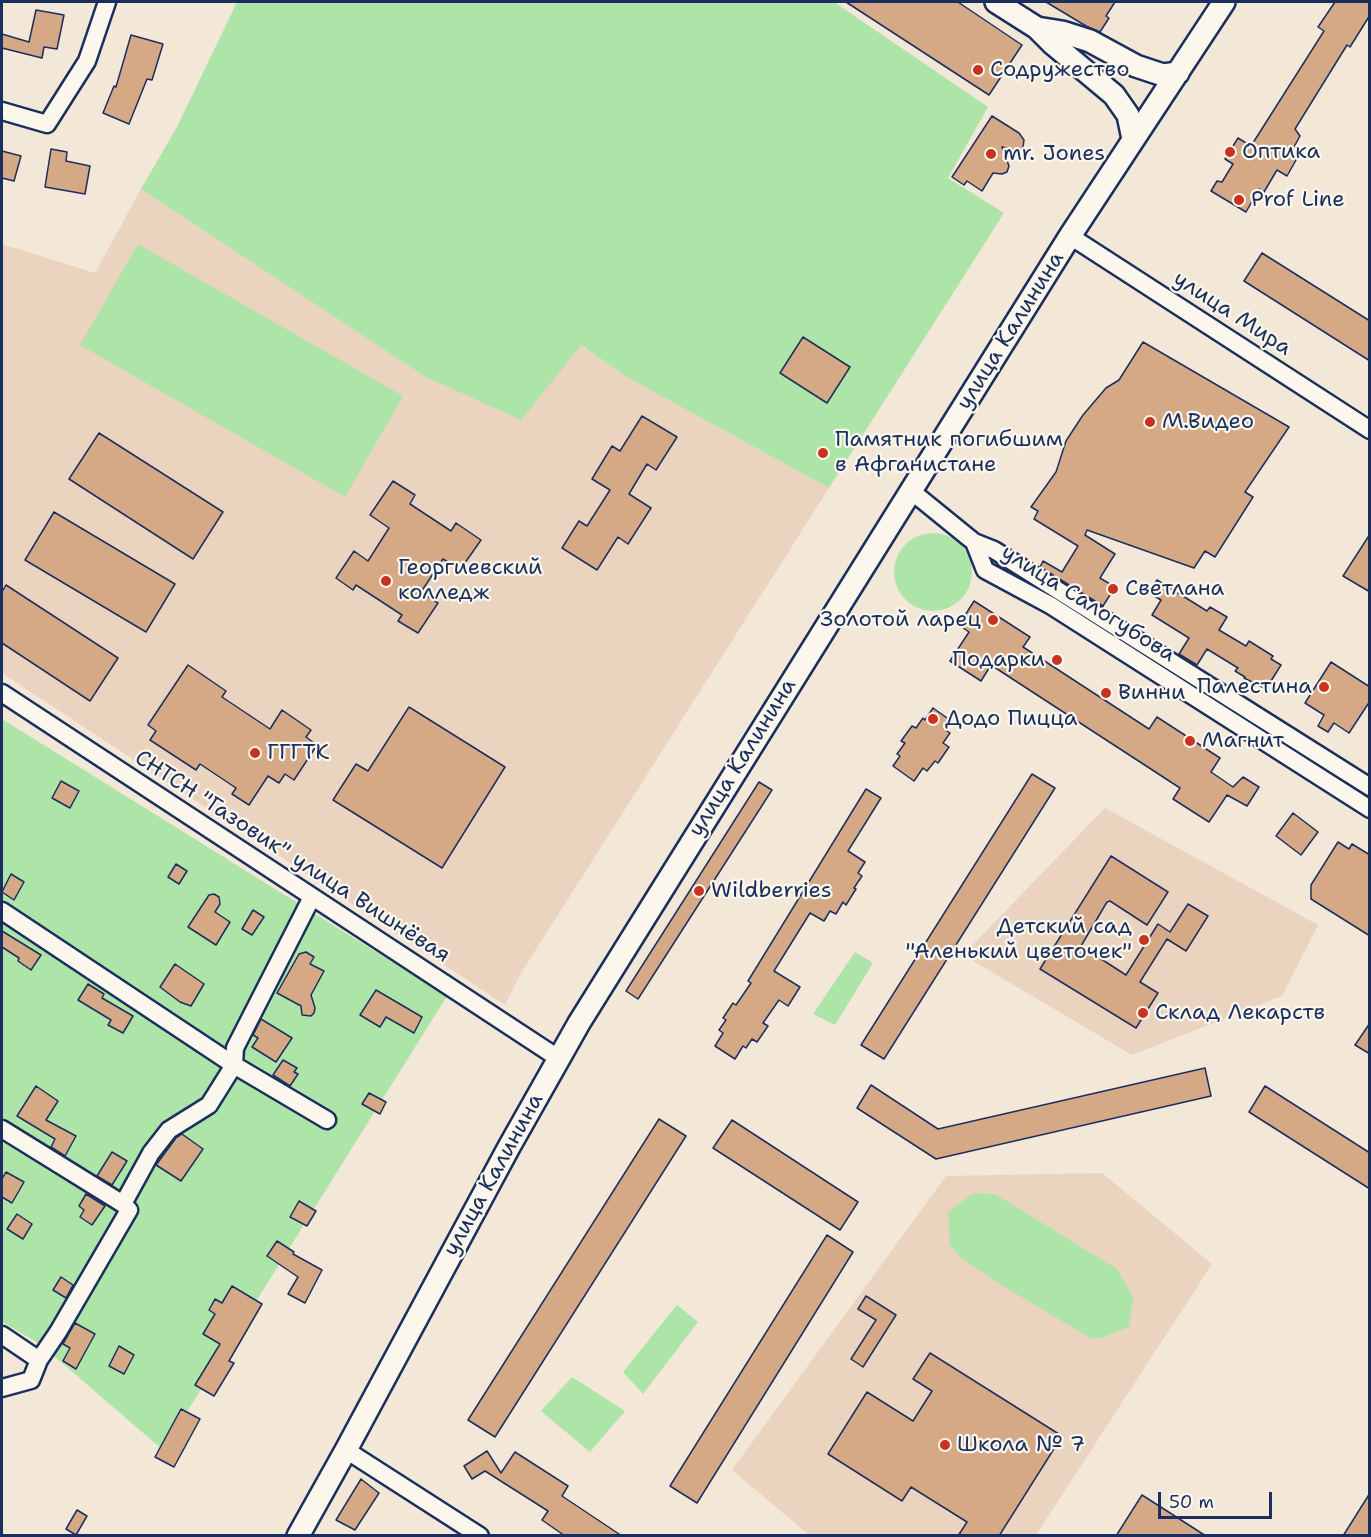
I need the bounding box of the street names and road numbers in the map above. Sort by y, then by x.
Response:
street label: улица Калинина [952,247,1070,415]
street label: улица Мира [1168,266,1296,362]
street label: улица Салогубова [996,540,1180,668]
street label: улица Калинина [684,674,802,842]
street label: СНТСН "Газовик" улица Вишнёвая [129,745,455,969]
street label: улица Калинина [438,1089,550,1261]

